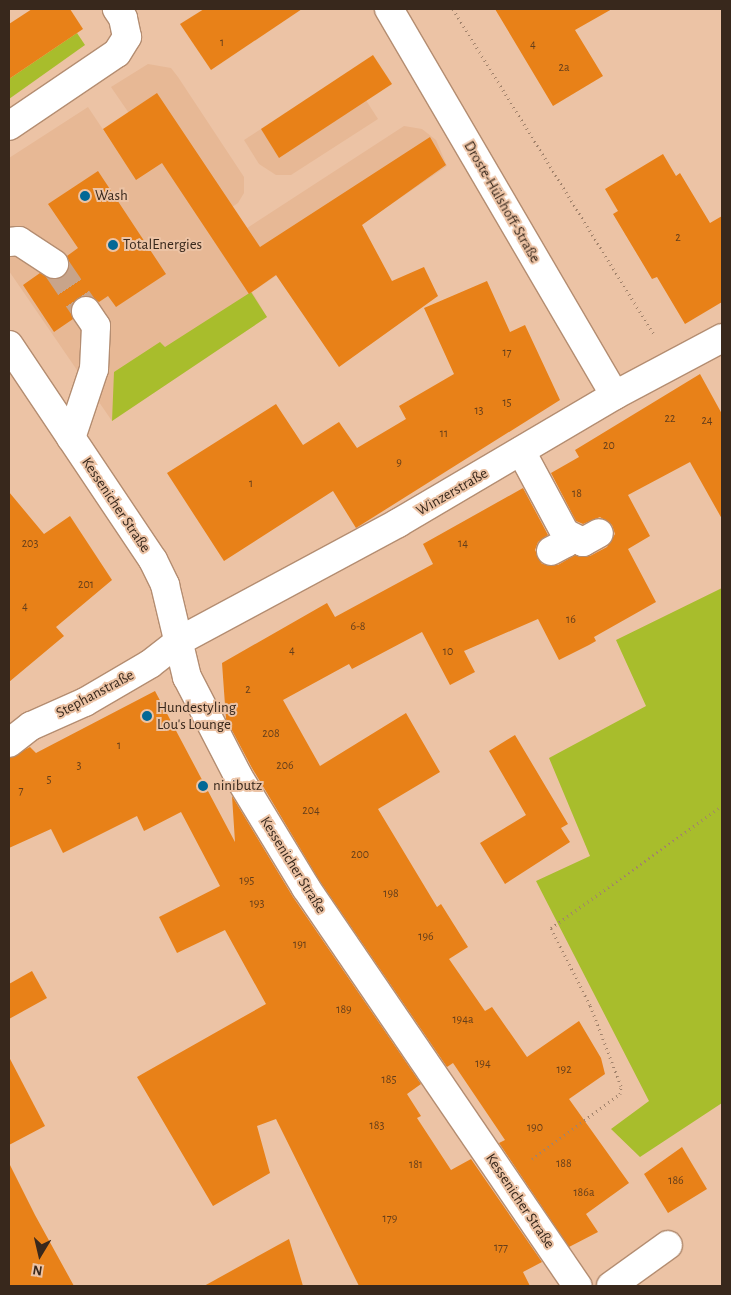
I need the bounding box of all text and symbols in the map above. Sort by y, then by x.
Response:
house number: 1 [220,36,224,50]
house number: 4 [530,38,536,52]
house number: 2a [558,61,570,75]
street label: Droste-Hülshoff-Straße [460,138,544,266]
place label: Wash [95,187,128,205]
marker: Wash [79,190,91,202]
house number: 2 [675,231,681,245]
place label: TotalEnergies [123,236,202,254]
marker: TotalEnergies [107,239,119,251]
house number: 17 [502,346,512,360]
house number: 15 [502,396,512,410]
house number: 13 [474,404,484,418]
house number: 22 [665,412,675,426]
house number: 24 [701,414,713,428]
house number: 11 [440,427,448,441]
house number: 20 [603,439,615,453]
street label: Kessenicher Straße [78,454,154,556]
house number: 9 [396,456,402,470]
street label: Winzerstraße [413,464,491,520]
house number: 1 [249,477,253,491]
house number: 18 [572,487,582,501]
house number: 203 [22,537,38,551]
house number: 14 [458,537,468,551]
house number: 201 [78,578,94,592]
house number: 4 [22,600,28,614]
house number: 16 [566,613,576,627]
house number: 6-8 [350,620,366,634]
house number: 4 [289,644,295,658]
house number: 10 [443,645,453,659]
street label: Stephanstraße [53,666,137,722]
house number: 2 [245,683,251,697]
place label: Hundestyling Lou's Lounge [157,698,236,733]
marker: Hundestyling Lou's Lounge [141,710,153,722]
house number: 208 [262,727,280,741]
house number: 1 [117,739,121,753]
house number: 3 [77,759,81,773]
house number: 206 [276,759,294,773]
house number: 5 [46,773,52,787]
place label: ninibutz [213,777,262,795]
marker: ninibutz [197,780,209,792]
house number: 7 [18,784,24,798]
house number: 204 [302,804,320,818]
street label: Kessenicher Straße [256,813,330,917]
house number: 200 [351,848,369,862]
house number: 195 [240,874,254,888]
house number: 198 [383,887,399,901]
house number: 193 [250,897,264,911]
house number: 196 [418,930,434,944]
house number: 191 [293,938,307,952]
house number: 189 [336,1003,352,1017]
house number: 194a [452,1013,474,1027]
house number: 194 [475,1057,491,1071]
house number: 192 [556,1063,572,1077]
house number: 185 [382,1073,396,1087]
house number: 183 [370,1119,384,1133]
house number: 190 [527,1121,543,1135]
street label: Kessenicher Straße [482,1150,558,1252]
house number: 188 [556,1157,572,1171]
house number: 181 [409,1158,423,1172]
house number: 186 [668,1174,684,1188]
house number: 186a [574,1186,594,1200]
house number: 179 [383,1212,397,1226]
north arrow [15,1230,65,1280]
house number: 177 [494,1241,508,1255]
text: N [32,1262,44,1277]

